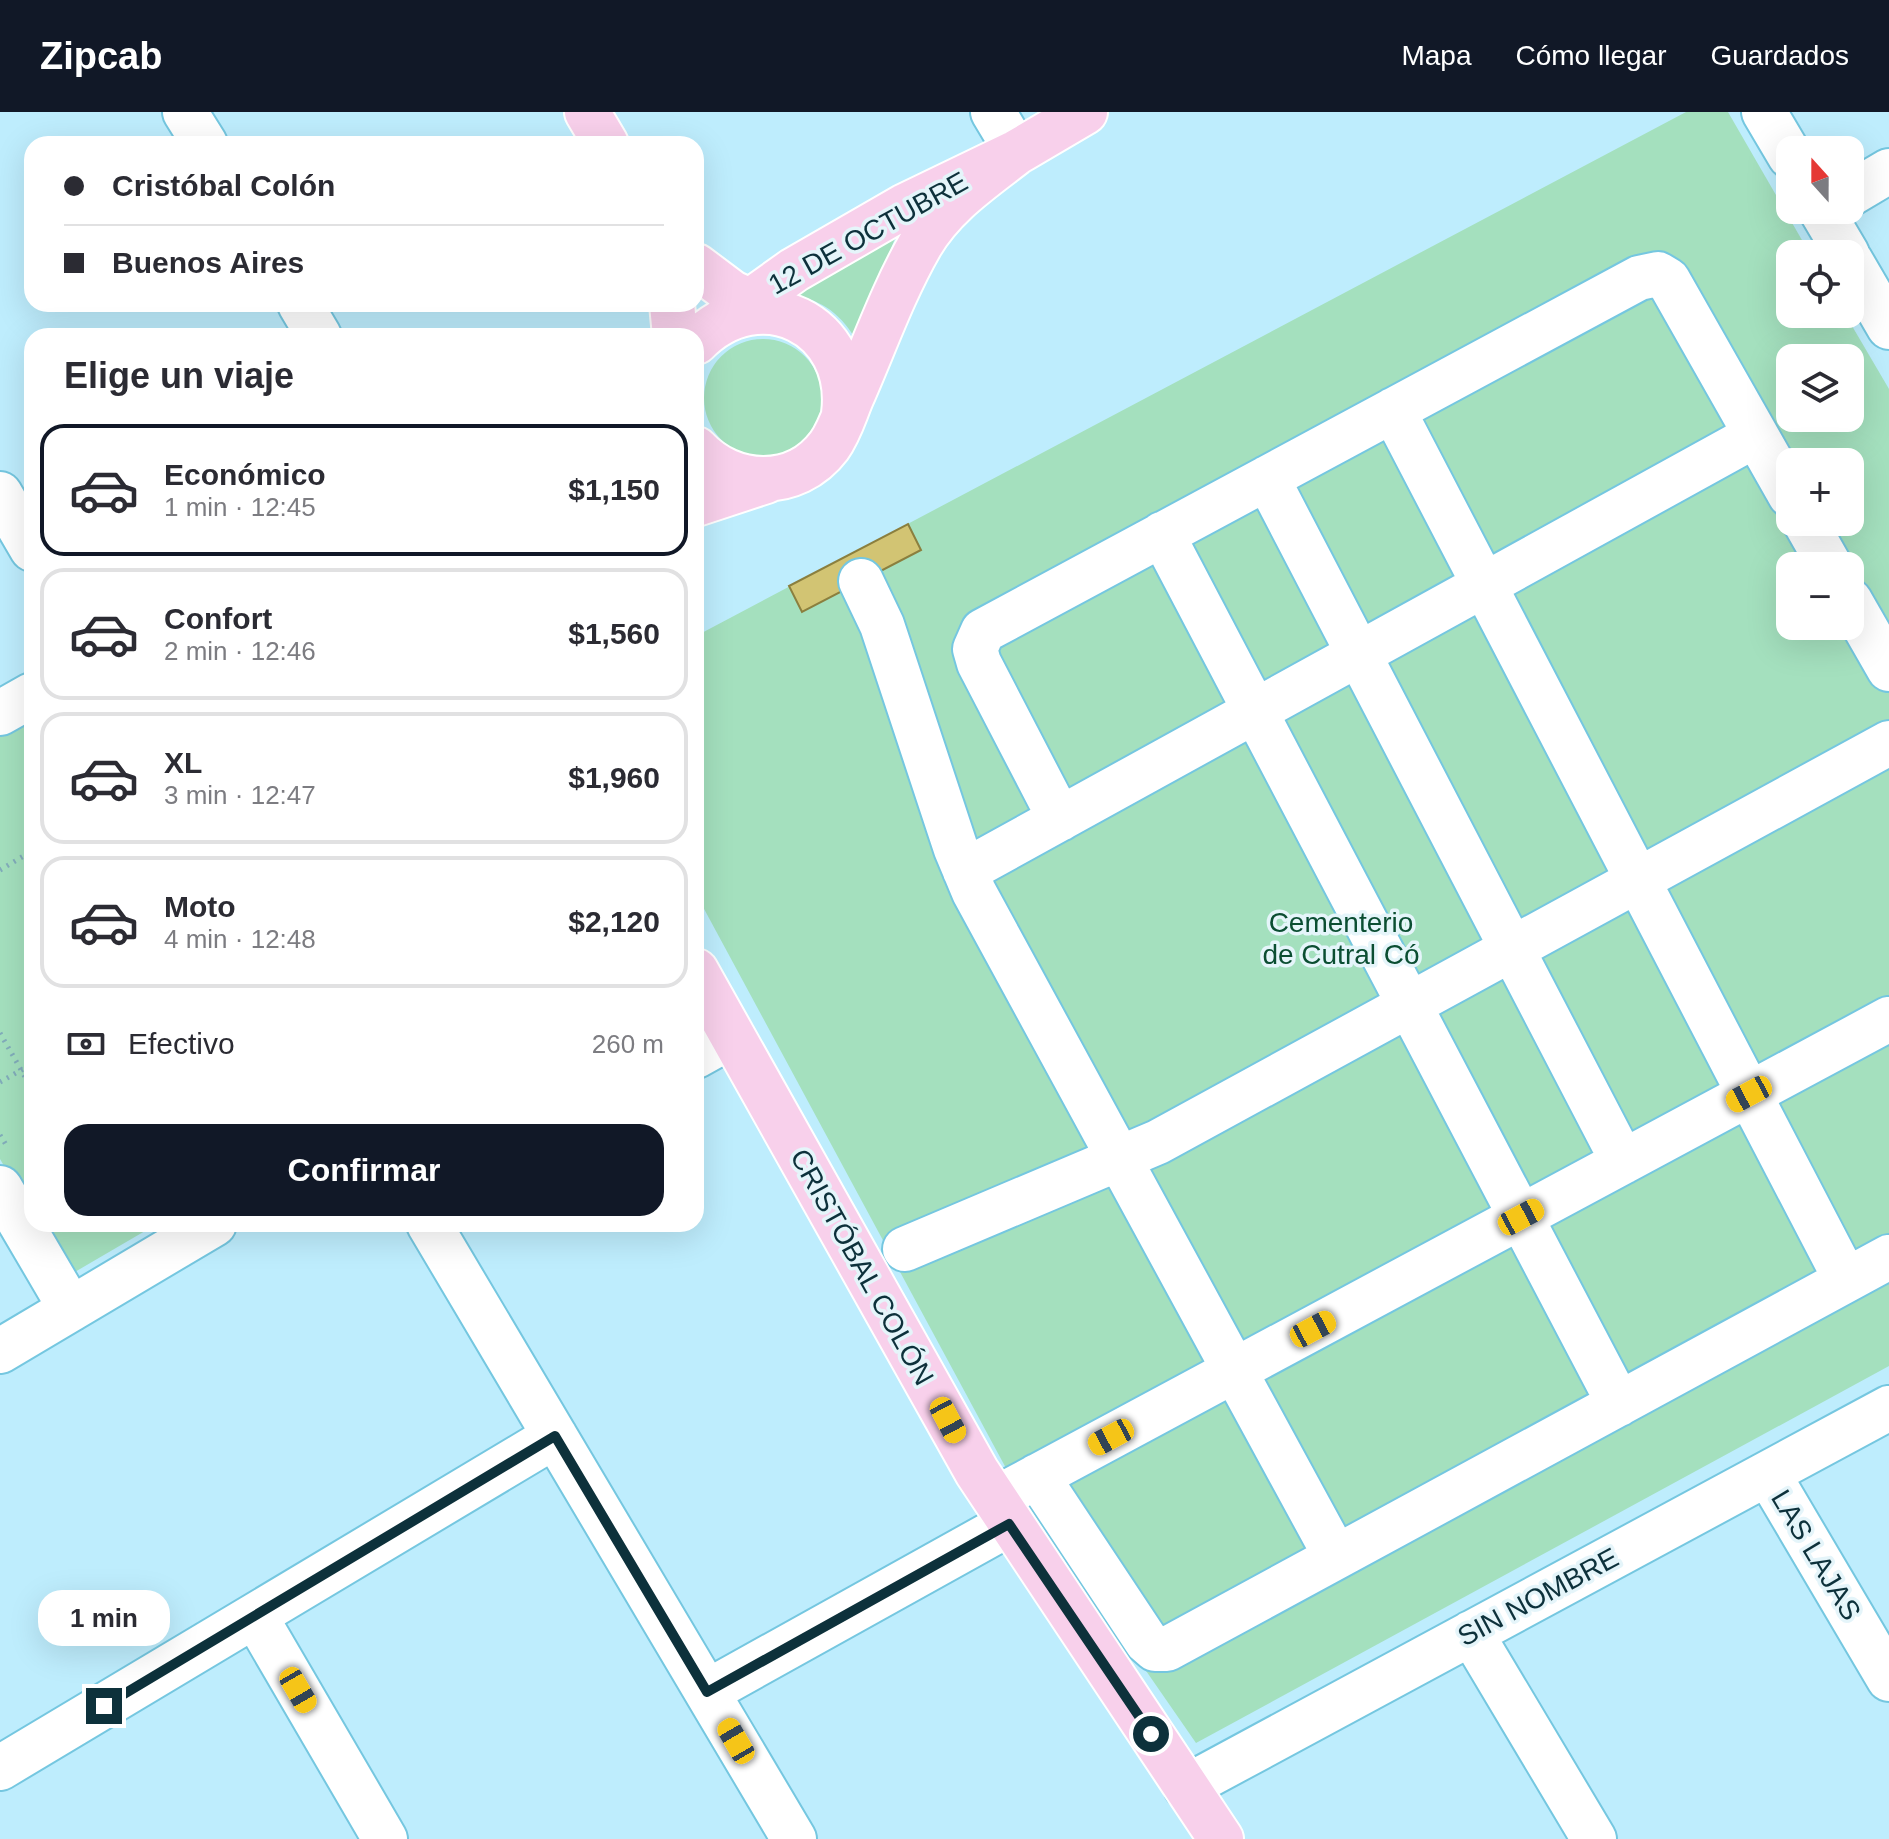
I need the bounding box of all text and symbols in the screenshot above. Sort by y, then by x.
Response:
text: Zipcab [40,35,162,77]
text: Mapa [1401,40,1472,71]
text: Cómo llegar [1516,40,1666,71]
text: Guardados [1710,40,1849,71]
north arrow [1776,136,1864,224]
map controls [1776,136,1864,640]
street label: 12 DE OCTUBRE [763,166,973,300]
text: Cristóbal Colón [112,169,335,202]
button: locate [1776,240,1864,328]
text: Buenos Aires [112,246,304,279]
button: layers [1776,344,1864,432]
text: Elige un viaje [64,355,294,396]
button: + [1776,448,1864,536]
icon: car [68,454,140,526]
text: Económico [164,458,326,491]
text: $1,150 [568,473,660,506]
text: 1 min · 12:45 [164,492,316,522]
button: − [1776,552,1864,640]
icon: car [68,598,140,670]
text: Confort [164,602,272,635]
text: $1,560 [568,617,660,650]
text: 2 min · 12:46 [164,636,316,666]
icon: car [68,742,140,814]
text: XL [164,746,202,779]
text: $1,960 [568,761,660,794]
text: 3 min · 12:47 [164,780,316,810]
icon: car [68,886,140,958]
text: Moto [164,890,236,923]
text: $2,120 [568,905,660,938]
park label: Cementerio de Cutral Có [1262,907,1420,970]
text: 4 min · 12:48 [164,924,316,954]
icon: cash [64,1022,108,1066]
text: Efectivo [128,1027,235,1060]
text: 260 m [592,1029,664,1059]
car [1722,1072,1776,1116]
button: Confirmar [64,1124,664,1216]
street label: CRISTÓBAL COLÓN [784,1144,940,1390]
car [1494,1195,1548,1239]
car [1286,1307,1340,1351]
car [926,1393,970,1447]
car [1084,1415,1138,1459]
street label: LAS LAJAS [1765,1484,1867,1626]
street label: SIN NOMBRE [1452,1542,1624,1652]
callout: 1 min [38,1590,170,1646]
text: 1 min [70,1603,138,1633]
car [276,1663,320,1717]
route end [86,1688,122,1724]
car [714,1714,758,1768]
route start [1133,1716,1169,1752]

